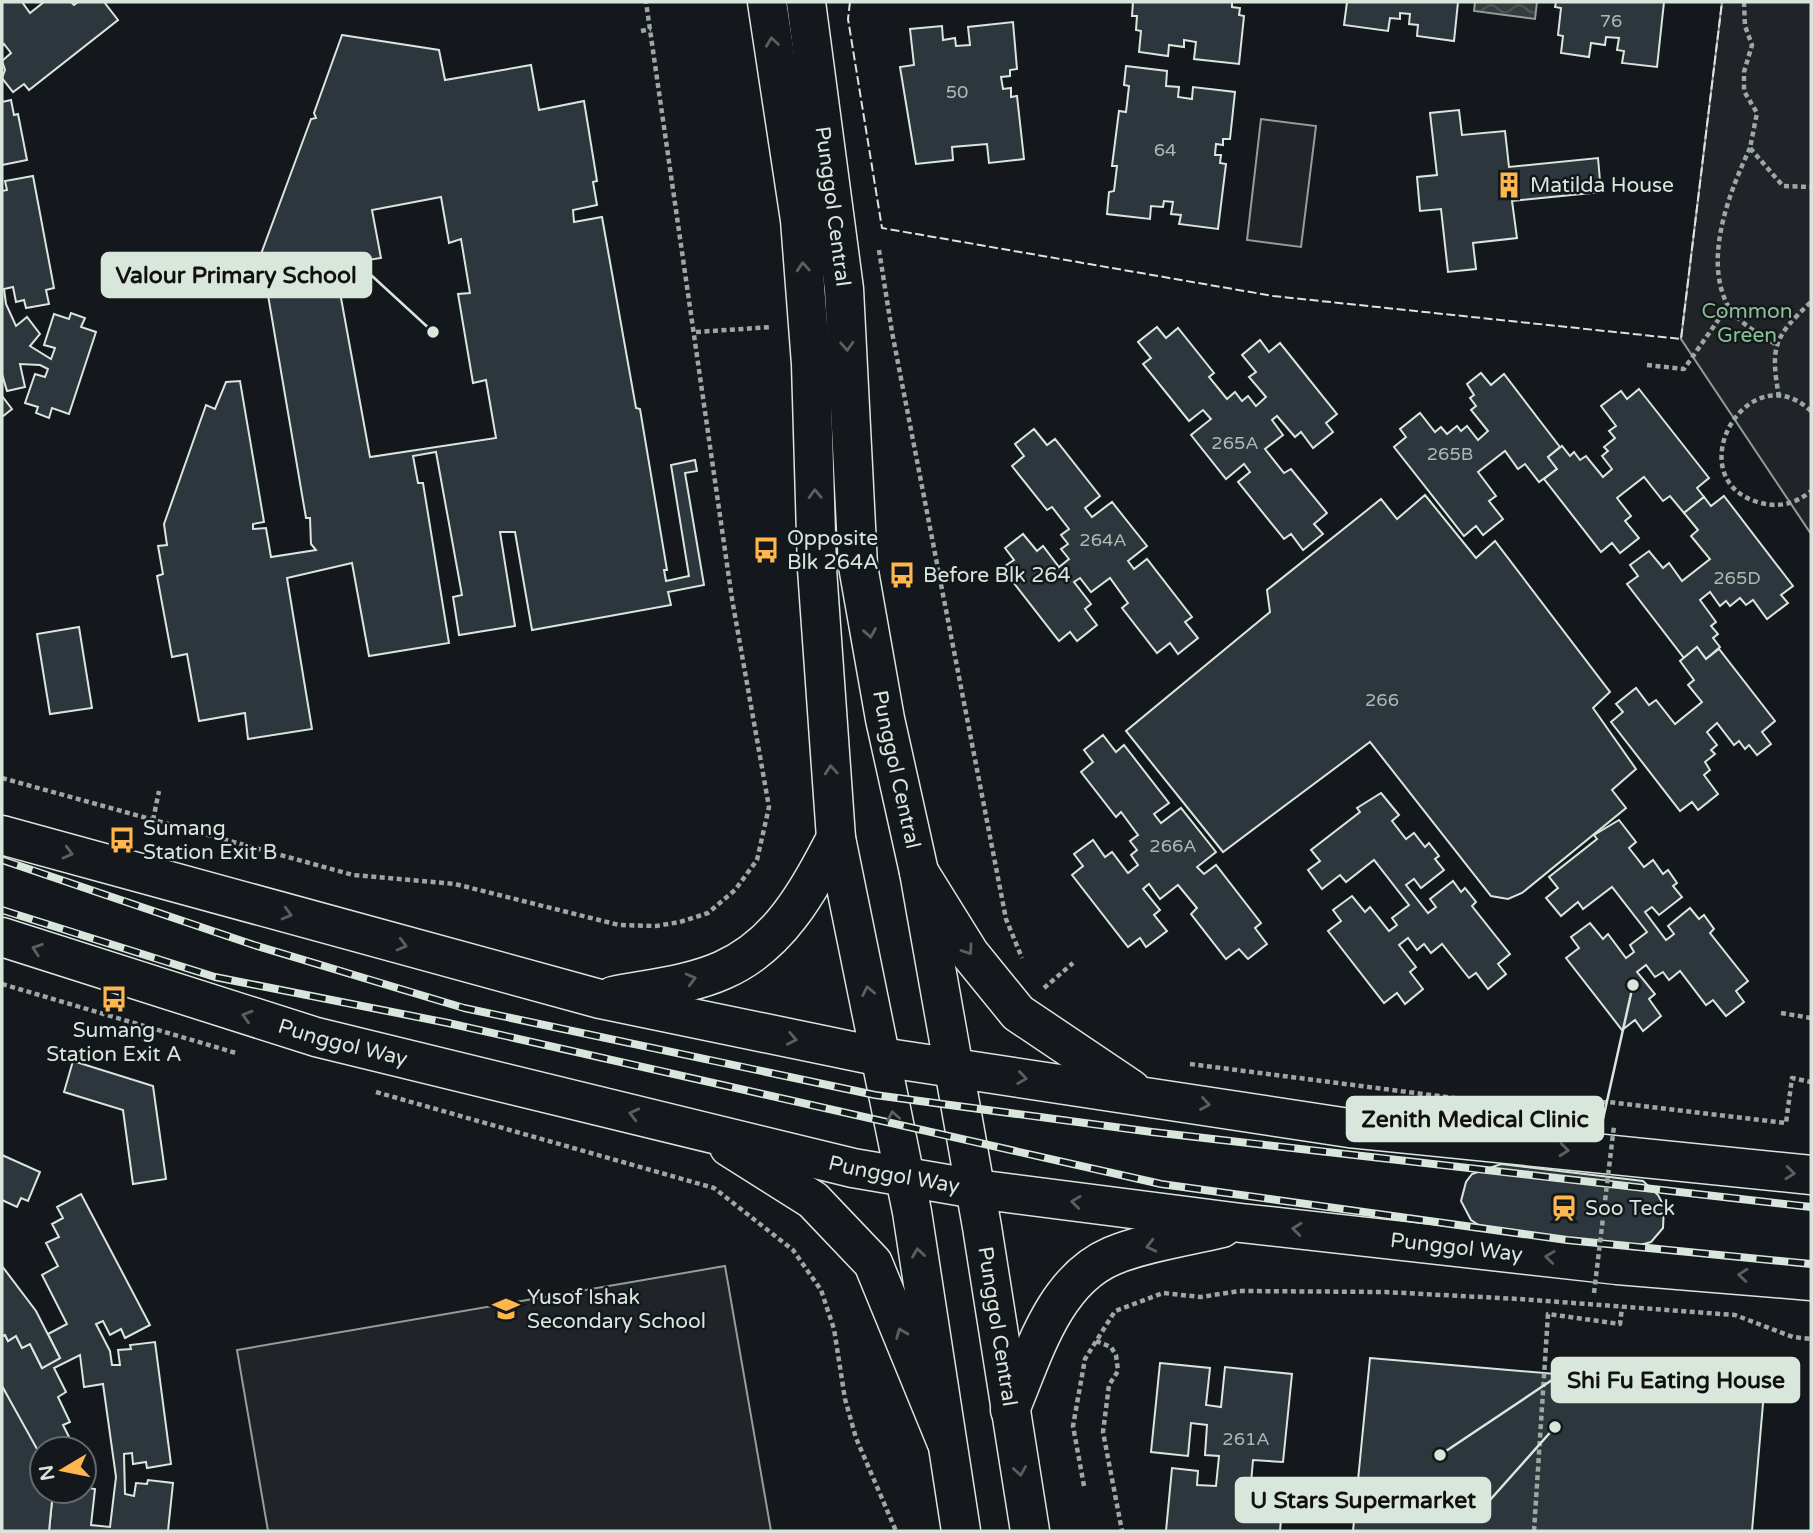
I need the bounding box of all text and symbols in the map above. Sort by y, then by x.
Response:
house number: 76 [1600,10,1622,32]
one-way arrow [765,36,780,48]
house number: 50 [946,81,968,103]
street label: Punggol Central [810,125,856,288]
house number: 64 [1154,139,1176,161]
building icon: Matilda House [1494,170,1524,200]
place label: Matilda House [1530,173,1674,198]
callout: Valour Primary School [102,253,371,297]
one-way arrow [796,261,811,272]
text: Valour Primary School [115,262,357,290]
park label: Common Green [1701,299,1793,348]
one-way arrow [839,340,854,351]
house number: 265A [1211,432,1259,454]
house number: 265B [1427,443,1473,465]
one-way arrow [807,489,822,500]
place label: Opposite Blk 264A [787,526,879,575]
house number: 264A [1079,529,1127,551]
bus stop icon: Opposite Blk 264A [751,535,781,565]
bus stop icon: Before Blk 264 [887,560,917,590]
place label: Before Blk 264 [923,563,1071,588]
house number: 265D [1713,567,1761,589]
one-way arrow [862,627,877,639]
street label: Punggol Central [868,688,926,851]
house number: 266 [1365,689,1399,711]
one-way arrow [824,765,839,776]
place label: Sumang Station Exit B [143,816,277,865]
bus stop icon: Sumang Station Exit B [107,825,137,855]
house number: 266A [1149,835,1197,857]
one-way arrow [61,845,73,860]
one-way arrow [281,906,293,920]
one-way arrow [396,937,408,951]
one-way arrow [960,942,973,955]
one-way arrow [31,943,43,957]
one-way arrow [685,973,697,987]
bus stop icon: Sumang Station Exit A [99,984,129,1014]
one-way arrow [861,985,876,997]
one-way arrow [241,1009,253,1024]
street label: Punggol Way [275,1013,410,1071]
place label: Sumang Station Exit A [46,1018,182,1067]
one-way arrow [786,1031,798,1046]
one-way arrow [1016,1070,1027,1085]
one-way arrow [1199,1096,1211,1111]
callout: Zenith Medical Clinic [1347,1097,1603,1141]
text: Zenith Medical Clinic [1361,1106,1589,1134]
one-way arrow [628,1108,640,1122]
one-way arrow [887,1110,902,1122]
one-way arrow [1558,1142,1569,1157]
street label: Punggol Way [826,1150,962,1199]
one-way arrow [1785,1165,1796,1180]
station icon: Soo Teck [1549,1193,1579,1223]
one-way arrow [1070,1194,1082,1209]
place label: Soo Teck [1585,1196,1675,1221]
one-way arrow [1292,1221,1303,1236]
street label: Punggol Way [1389,1227,1524,1267]
one-way arrow [1145,1238,1157,1252]
street label: Punggol Central [973,1245,1023,1408]
one-way arrow [911,1247,926,1258]
one-way arrow [1544,1249,1556,1264]
one-way arrow [1737,1268,1748,1283]
place label: Yusof Ishak Secondary School [527,1285,706,1334]
school or university icon: Yusof Ishak Secondary School [491,1294,521,1324]
one-way arrow [896,1327,910,1339]
callout: Shi Fu Eating House [1552,1358,1799,1402]
text: Shi Fu Eating House [1567,1367,1785,1395]
house number: 261A [1222,1428,1270,1450]
north arrow [28,1435,98,1505]
text: N [35,1463,59,1482]
one-way arrow [1012,1465,1027,1476]
callout: U Stars Supermarket [1236,1478,1490,1522]
text: U Stars Supermarket [1250,1487,1476,1515]

